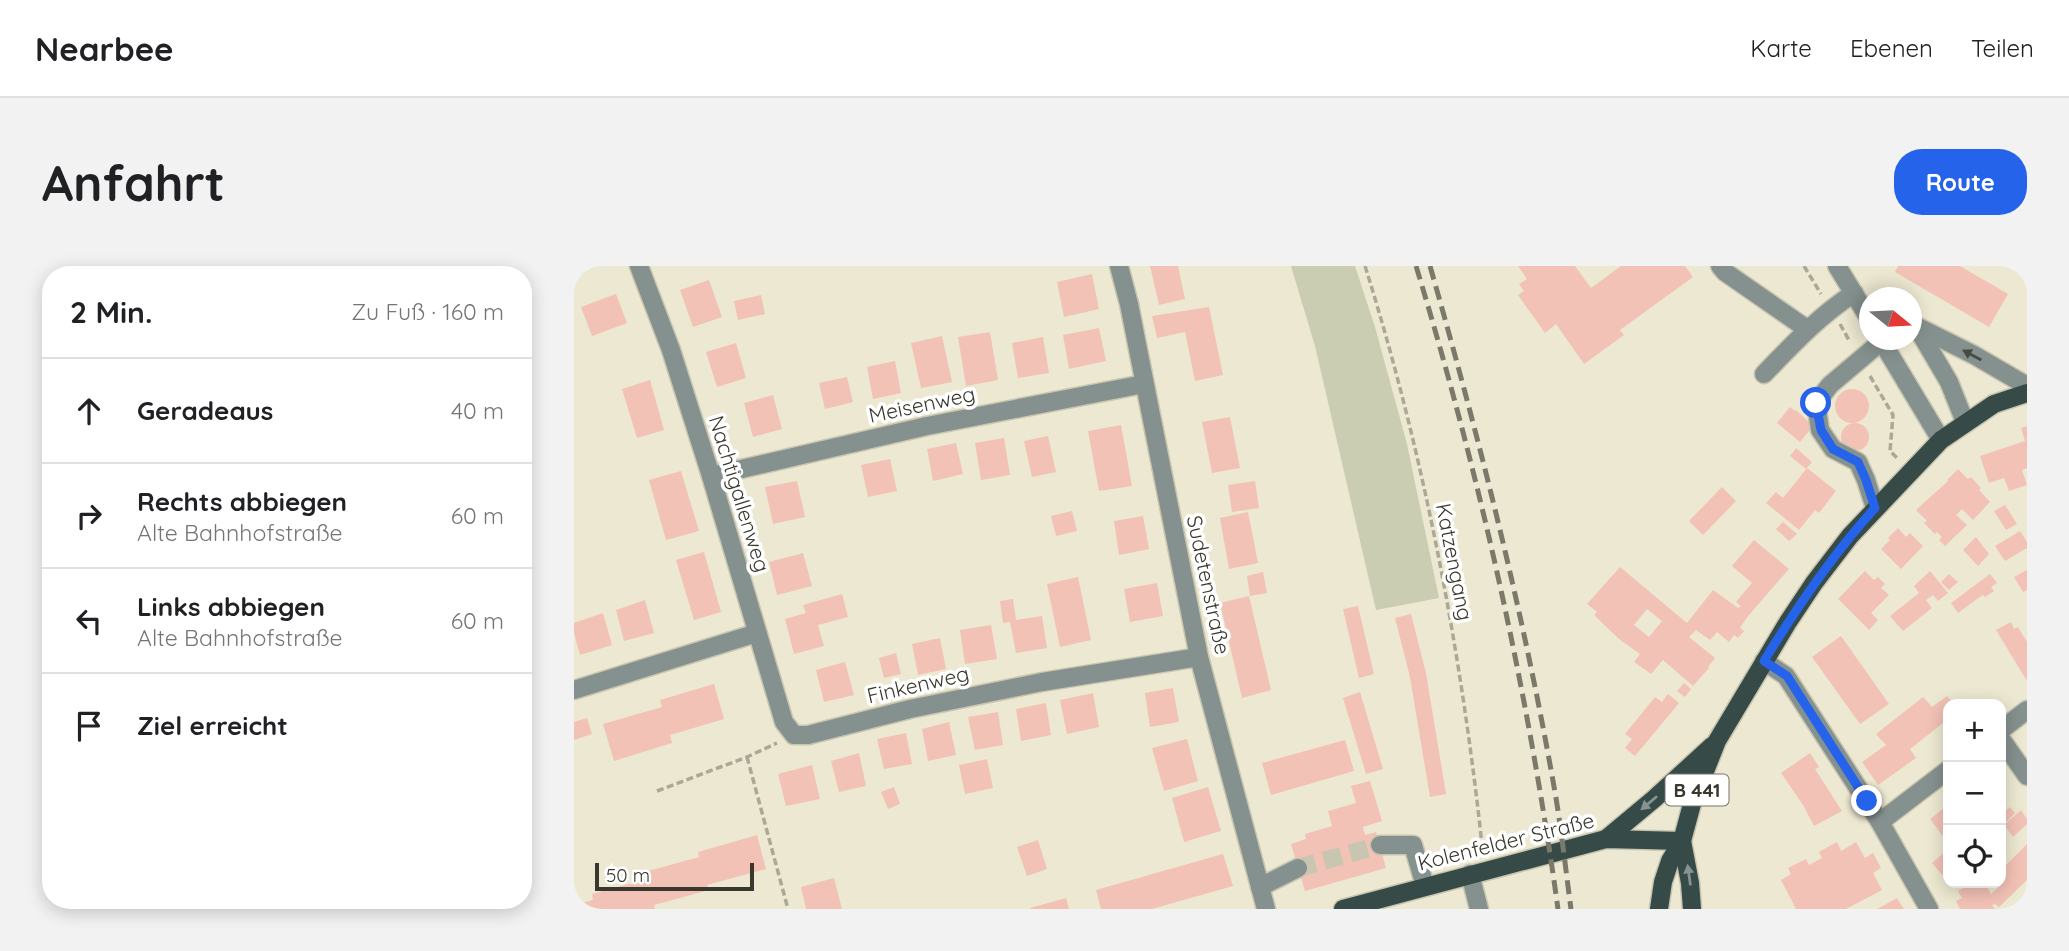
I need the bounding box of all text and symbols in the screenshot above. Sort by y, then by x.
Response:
text: Nearbee [35,28,174,69]
text: Karte [1750,33,1812,63]
text: Ebenen [1850,33,1933,63]
text: Teilen [1971,33,2034,63]
button: Route [1894,149,2027,215]
text: Anfahrt [42,152,225,213]
north arrow [1859,287,1922,350]
text: 2 Min. [70,293,152,331]
text: Zu Fuß · 160 m [351,297,504,326]
one-way arrow [1962,349,1982,360]
street label: Meisenweg [866,380,977,428]
route start [1800,387,1831,418]
icon: ahead [70,392,108,430]
text: Geradeaus [137,394,273,427]
text: 40 m [451,396,504,425]
street label: Nachtigallenweg [704,412,776,575]
text: Rechts abbiegen [137,485,347,518]
icon: right [70,497,108,535]
text: 60 m [451,501,504,530]
street label: Katzengang [1431,501,1479,623]
street label: Sudetenstraße [1182,513,1236,657]
text: Alte Bahnhofstraße [137,518,343,547]
text: Links abbiegen [137,590,325,623]
icon: left [70,602,108,640]
text: 60 m [451,606,504,635]
text: Alte Bahnhofstraße [137,623,343,652]
street label: Finkenweg [864,660,971,708]
map controls [1943,699,2006,888]
button: + [1943,699,2006,762]
icon: arrive [70,707,108,745]
text: Ziel erreicht [137,709,288,742]
button: − [1943,762,2006,825]
road number: B 441 [1666,775,1728,806]
route end [1851,785,1882,816]
one-way arrow [1640,796,1658,811]
street label: Kolenfelder Straße [1415,807,1597,876]
button: locate [1943,825,2006,888]
scale bar [595,860,754,892]
text: 50 m [606,863,650,887]
one-way arrow [1683,864,1694,886]

